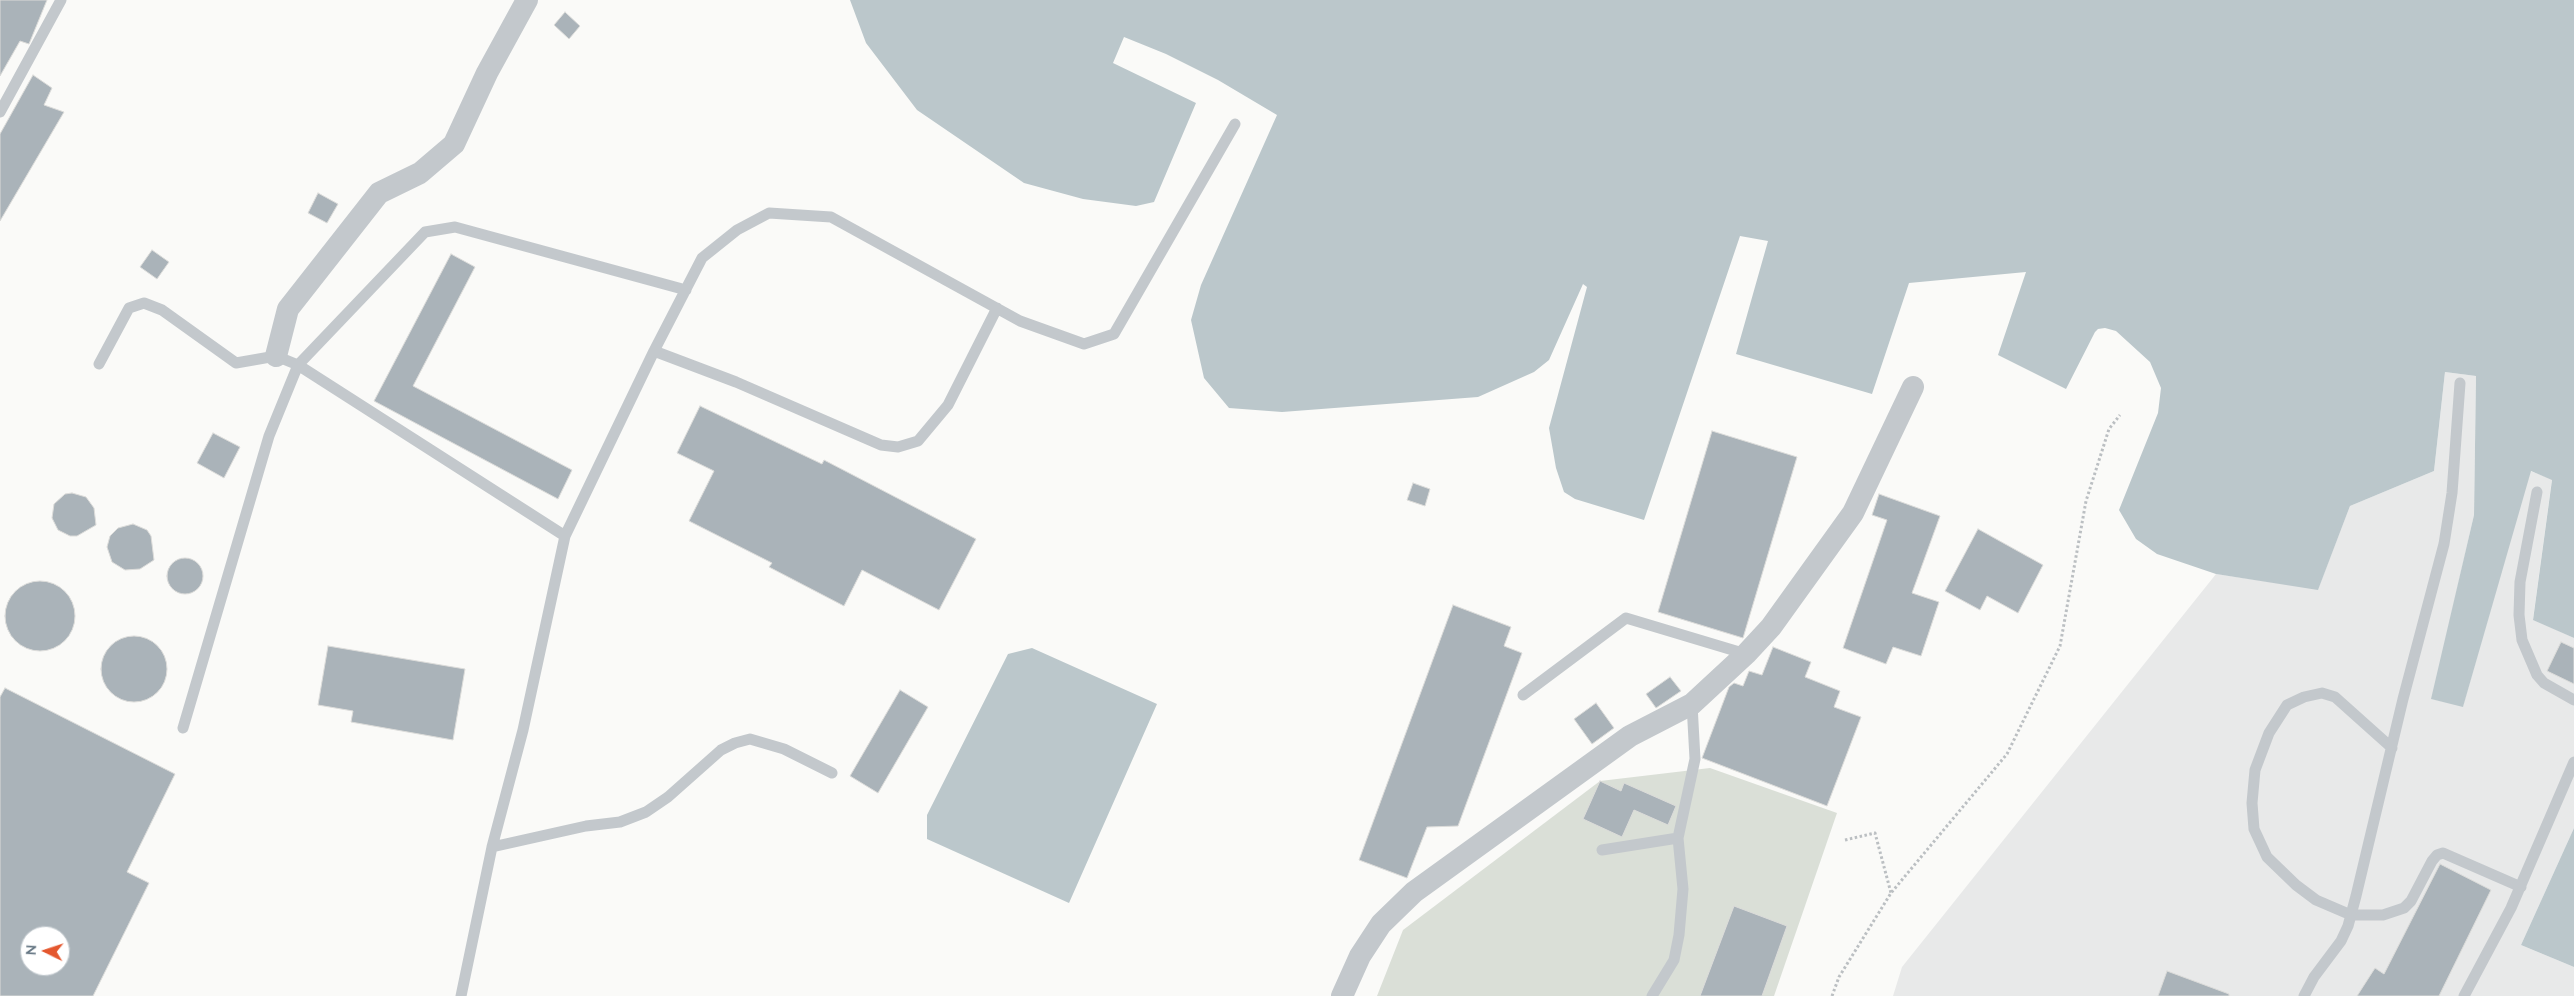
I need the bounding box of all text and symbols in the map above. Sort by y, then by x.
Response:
north arrow [20,926,70,976]
text: N [22,944,40,956]

